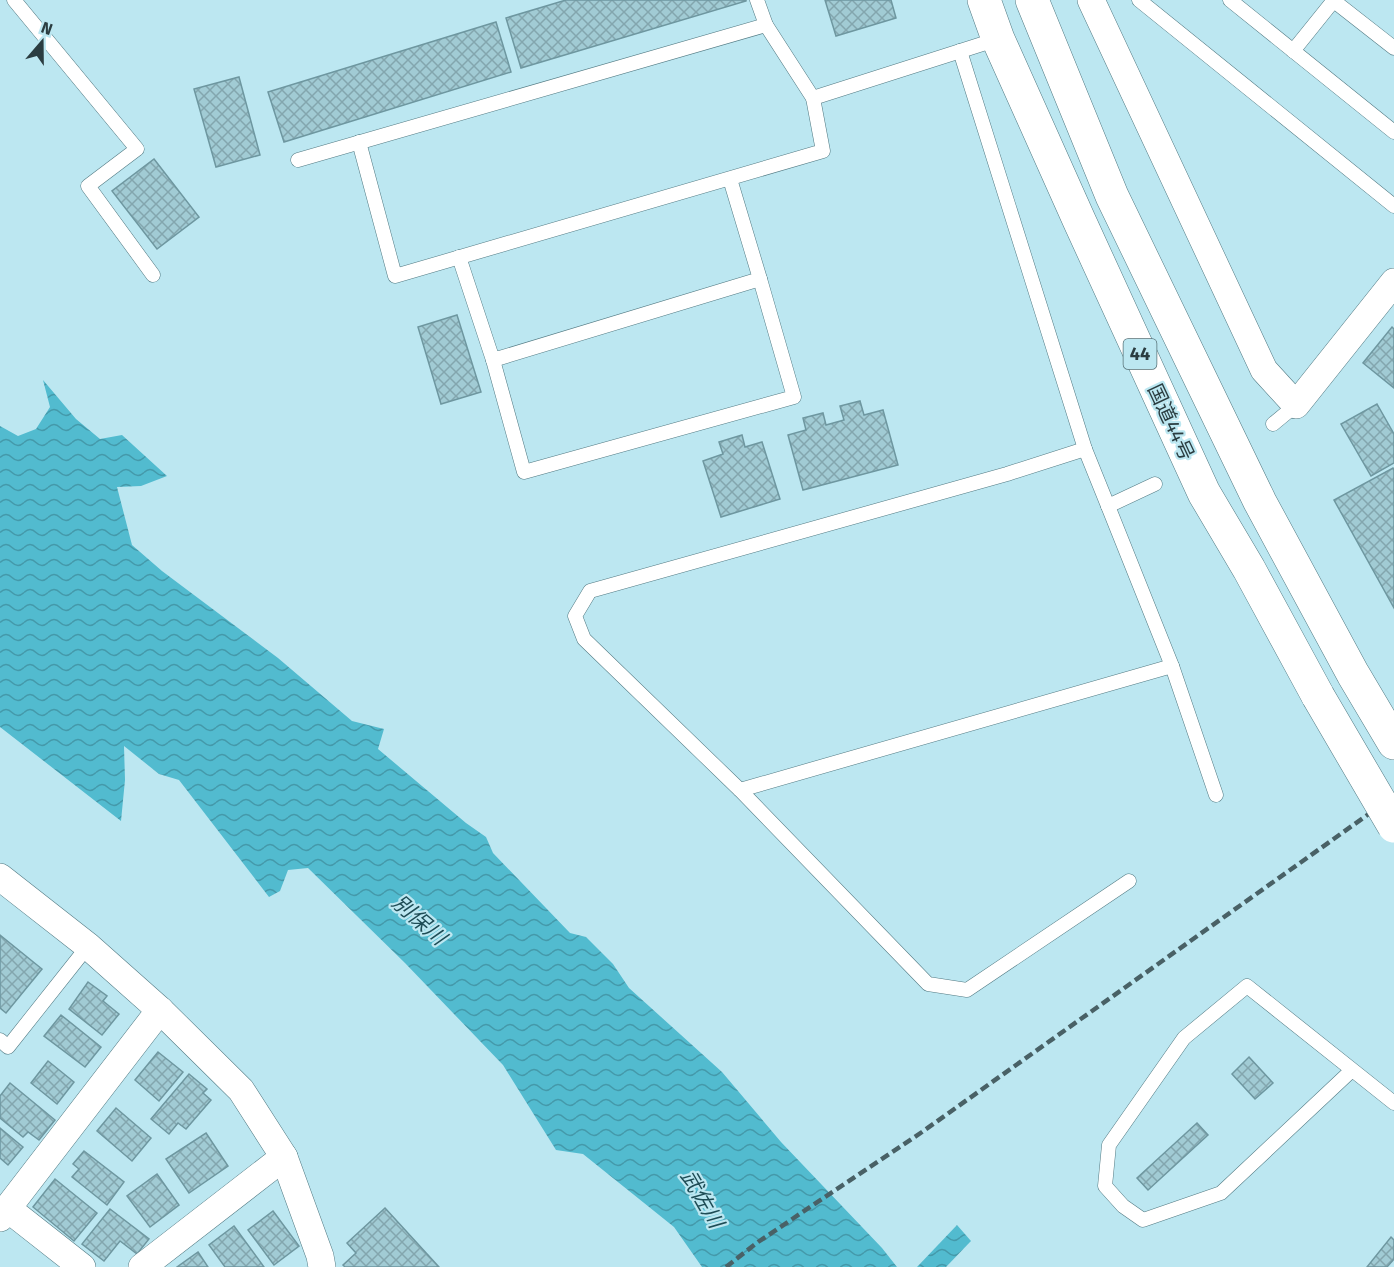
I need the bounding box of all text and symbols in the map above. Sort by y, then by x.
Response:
north arrow [12,12,72,72]
text: N [39,18,55,39]
road number: 44 [1124,339,1156,369]
street label: 国道44号 [1143,380,1199,464]
water label: 別保川 [387,890,453,952]
water label: 武佐川 [675,1165,730,1235]

